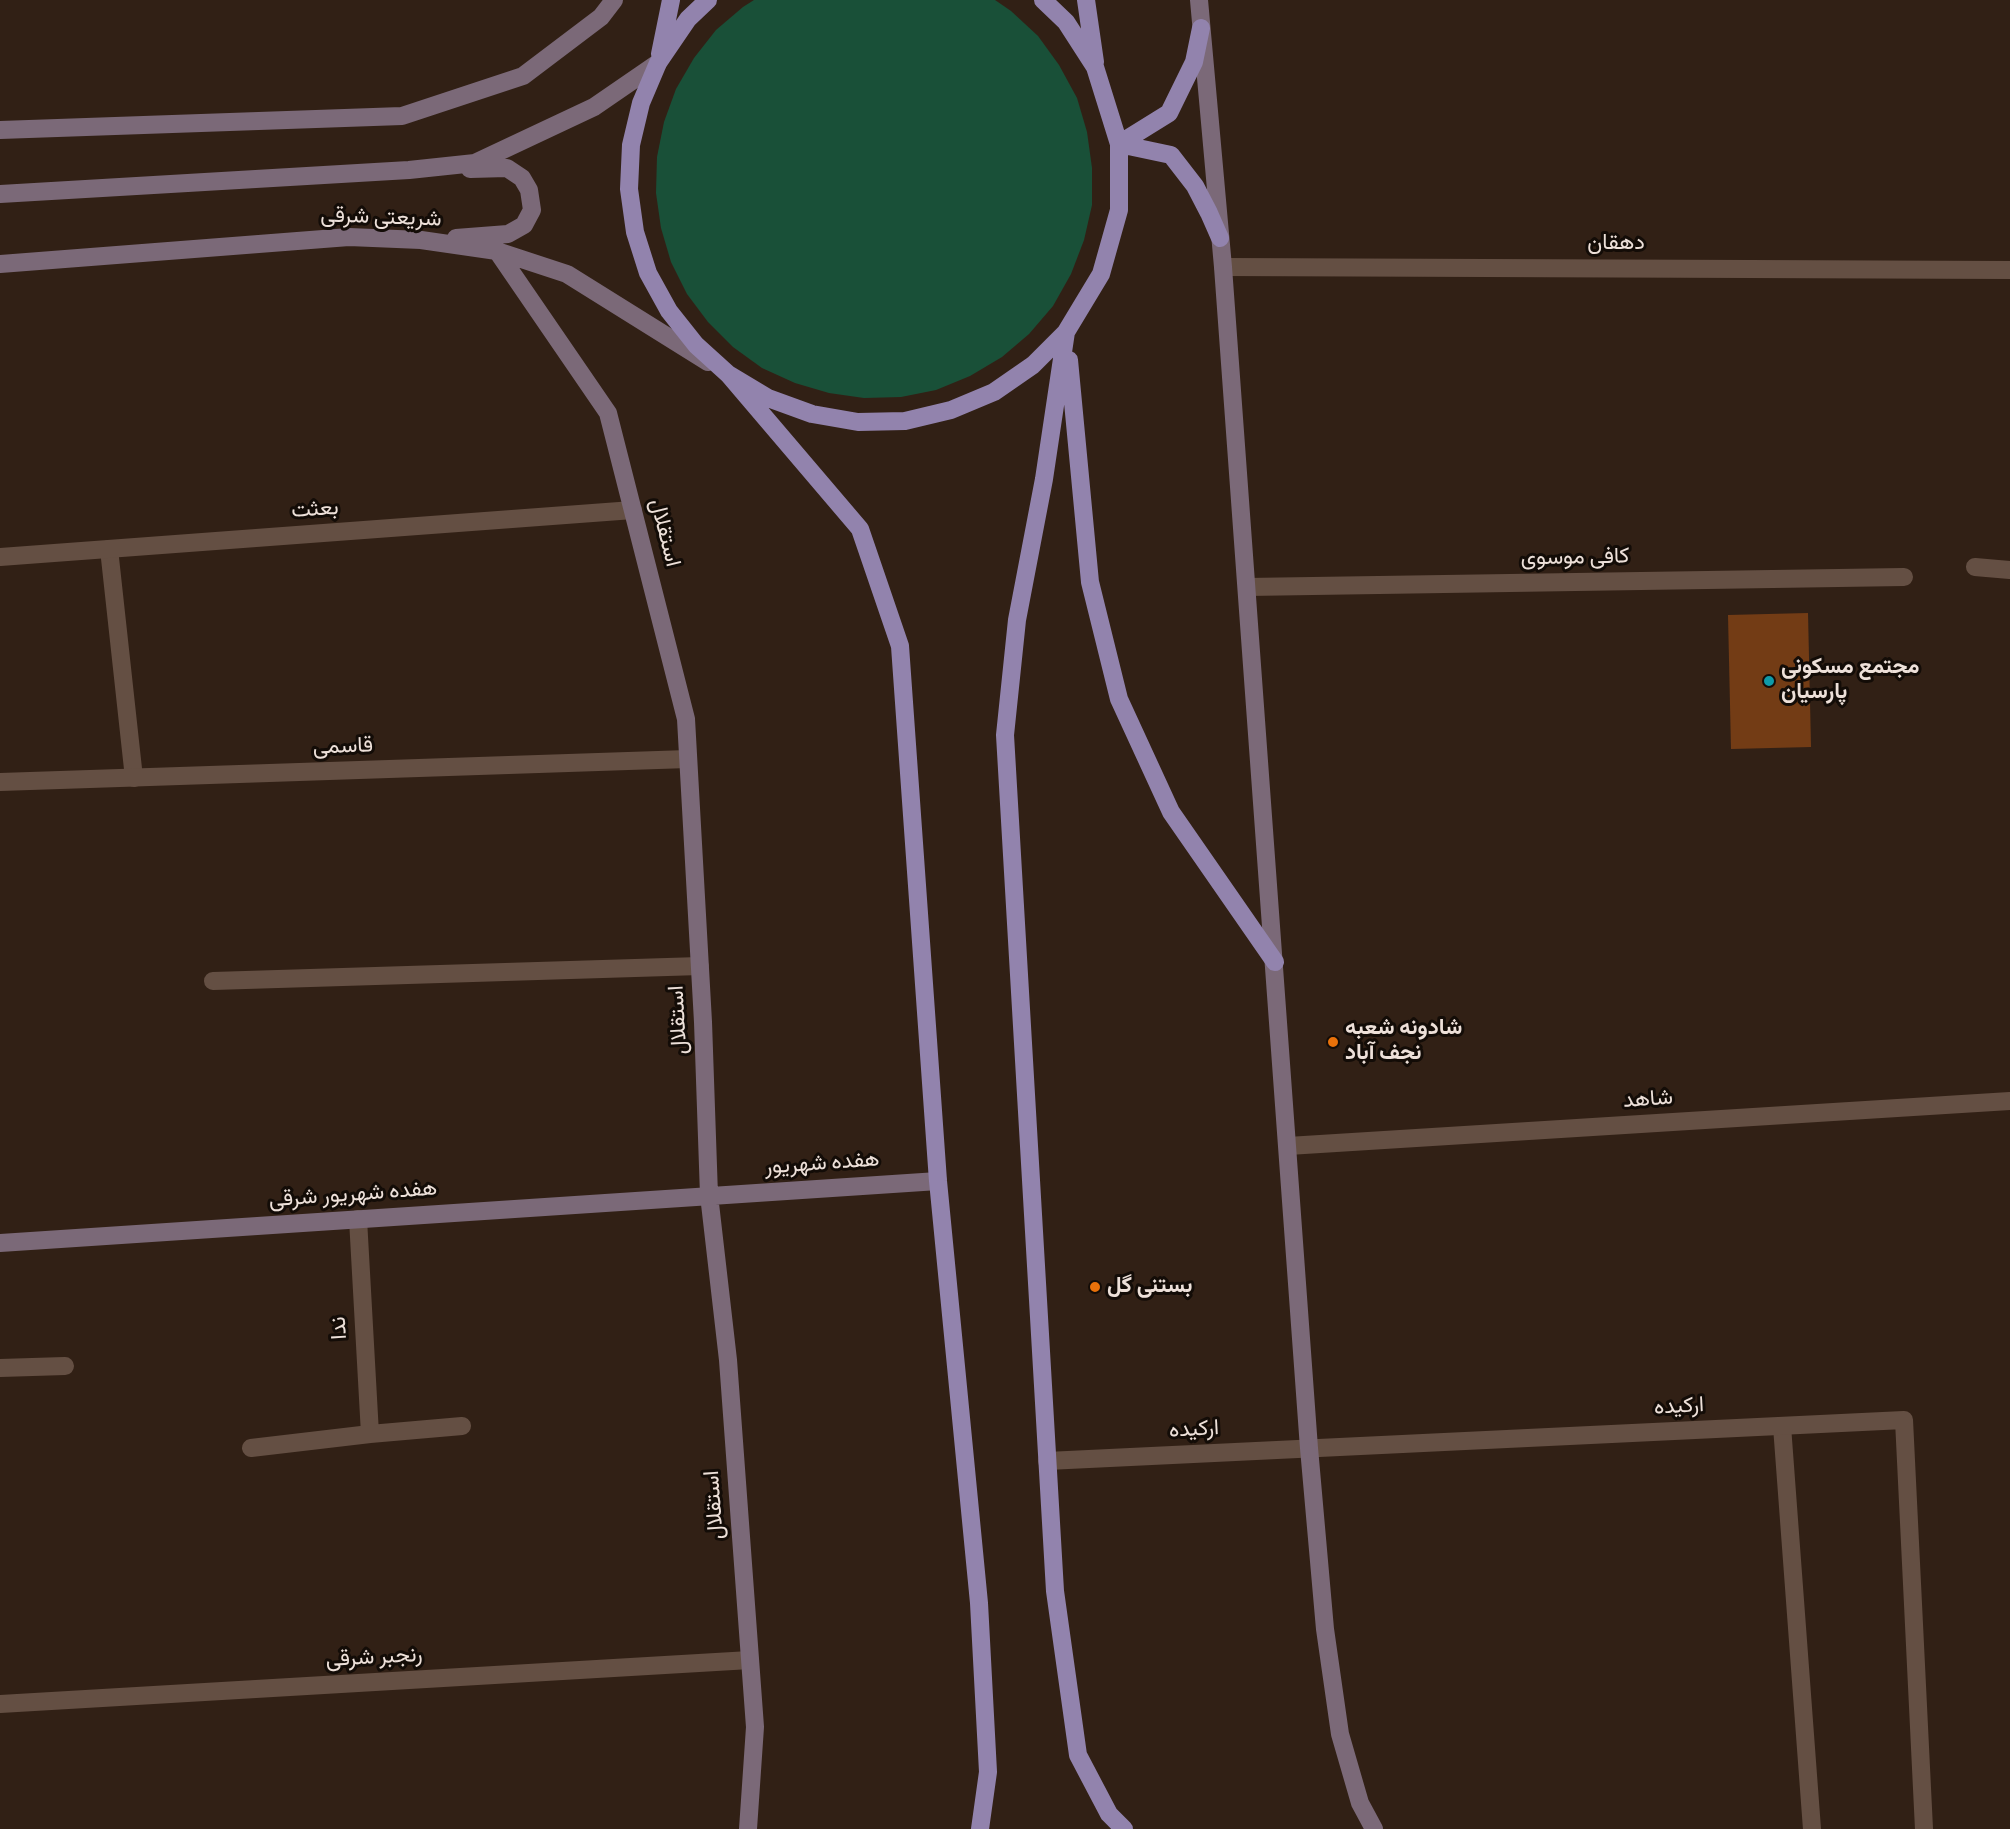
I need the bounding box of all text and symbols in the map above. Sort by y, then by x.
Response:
street label: شریعتی شرقی [320,203,442,233]
street label: دهقان [1587,231,1645,257]
street label: بعثت [290,495,340,525]
street label: استقلال [643,496,685,570]
street label: کافی موسوی [1520,544,1630,572]
place label: مجتمع مسکونی پارسیان [1781,655,1919,706]
marker: مجتمع مسکونی پارسیان [1762,674,1776,688]
street label: قاسمی [312,733,374,761]
street label: استقلال [664,985,694,1055]
place label: شادونه شعبه نجف آباد [1345,1016,1462,1068]
marker: شادونه شعبه نجف آباد [1326,1035,1340,1049]
street label: شاهد [1622,1085,1674,1115]
street label: هفده شهریور [764,1147,880,1181]
street label: هفده شهریور شرقی [268,1176,438,1214]
place label: بستنی گل [1107,1274,1192,1300]
marker: بستنی گل [1088,1280,1102,1294]
street label: ندا [326,1316,354,1340]
street label: ارکیده [1653,1393,1705,1421]
street label: ارکیده [1168,1416,1220,1444]
street label: استقلال [699,1470,731,1540]
street label: رنجبر شرقی [325,1642,423,1674]

